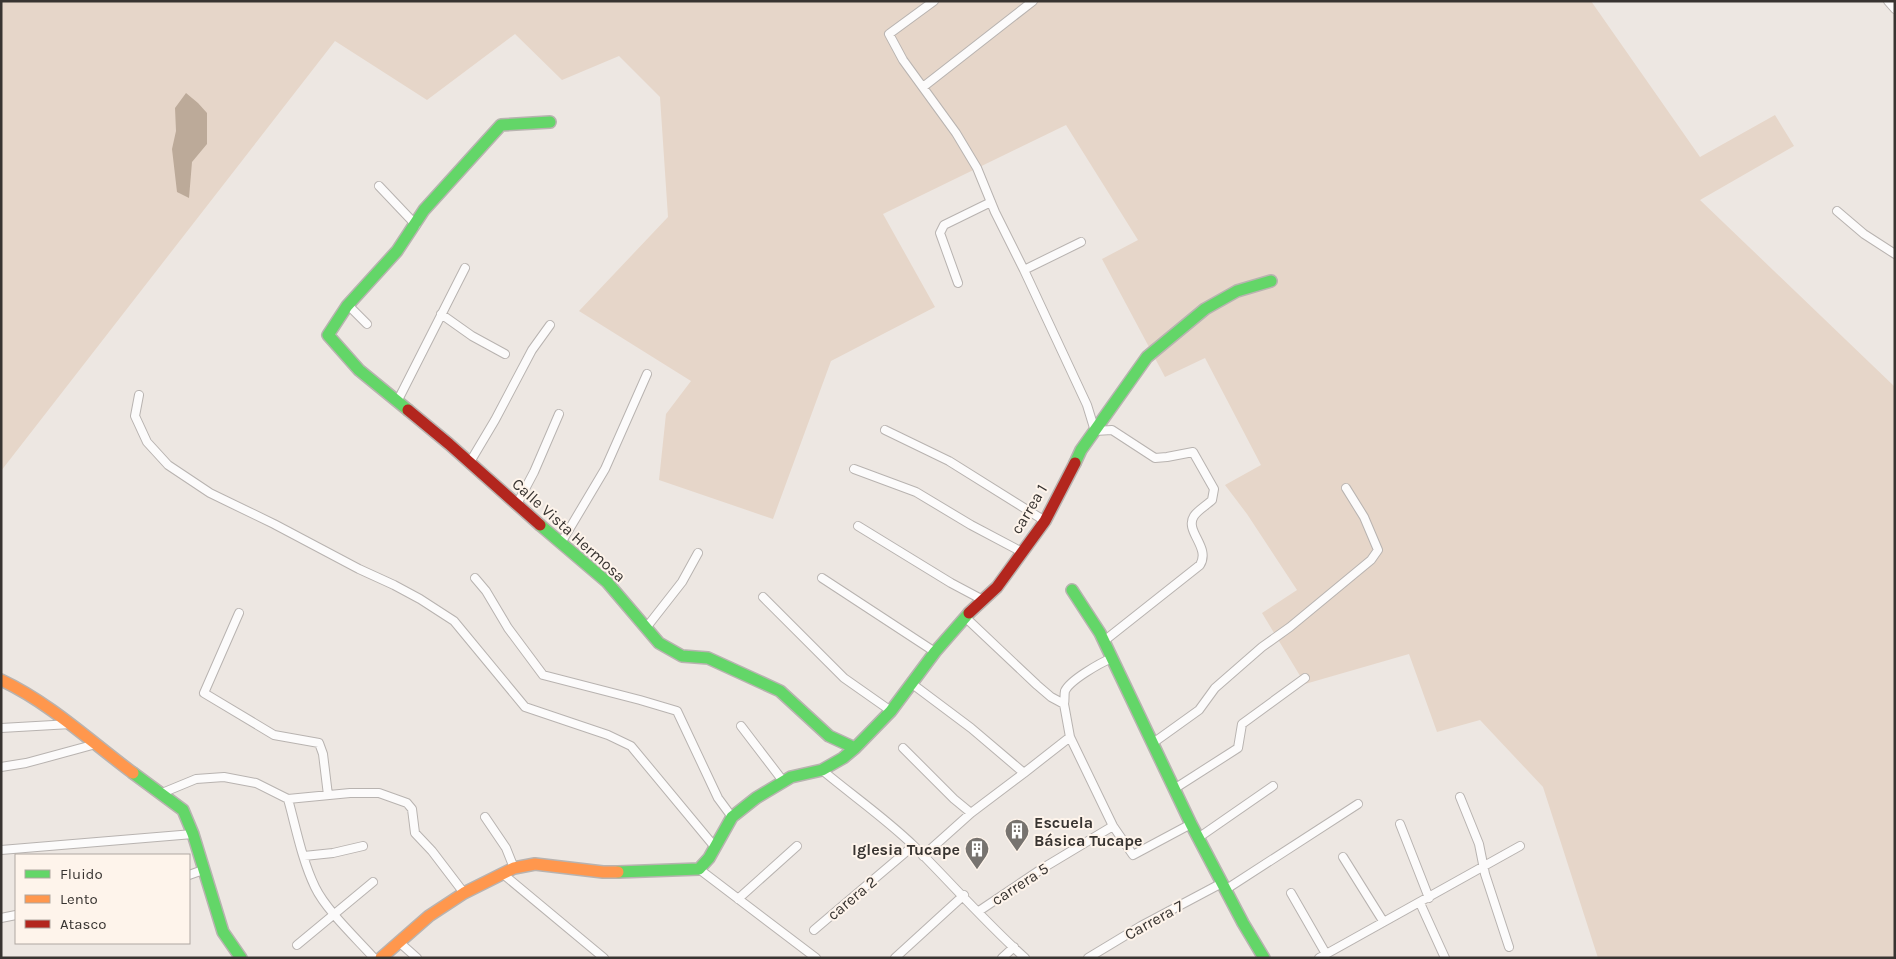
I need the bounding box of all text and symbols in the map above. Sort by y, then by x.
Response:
street label: Calle Vista Hermosa [508,474,630,586]
street label: carrea 1 [1007,481,1051,537]
place label: Escuela Básica Tucape [1034,813,1143,850]
building icon: Escuela Básica Tucape [1004,818,1030,852]
building icon: Iglesia Tucape [964,836,990,870]
place label: Iglesia Tucape [852,840,960,859]
legend [15,854,190,944]
street label: carrera 5 [988,859,1052,909]
text: Fluido [60,865,103,883]
street label: carera 2 [823,872,881,924]
text: Lento [60,890,98,908]
street label: Carrera 7 [1121,896,1187,944]
text: Atasco [60,915,106,933]

